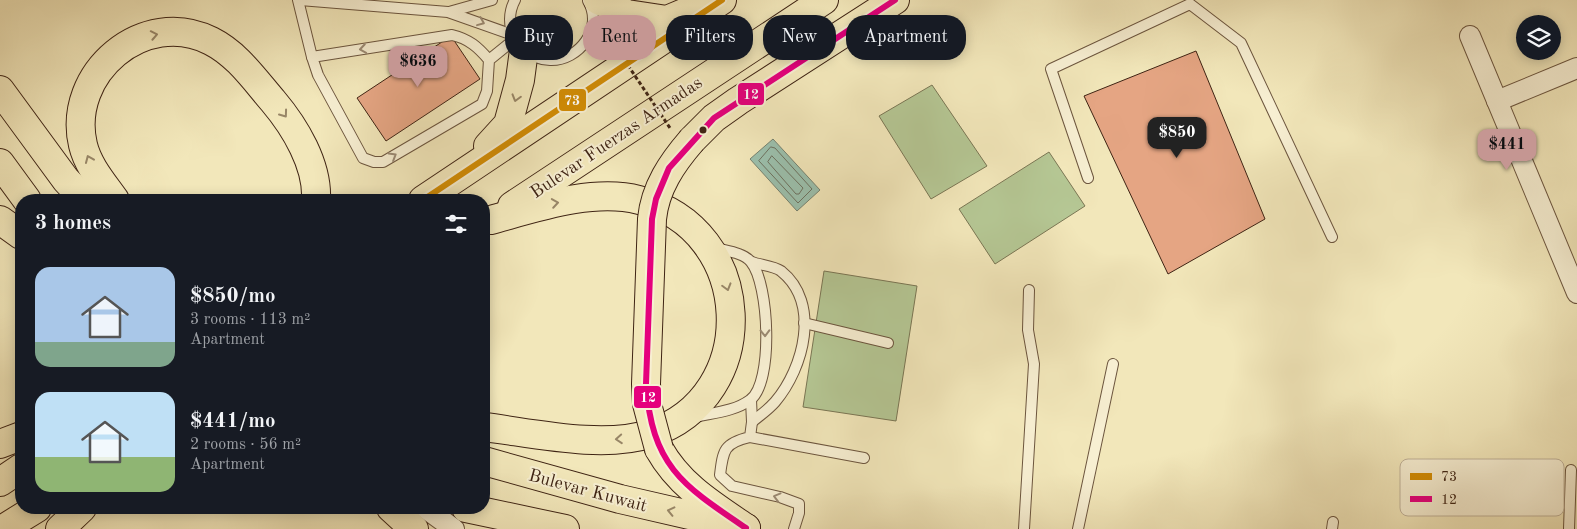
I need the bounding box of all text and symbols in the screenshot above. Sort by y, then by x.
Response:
chip: Buy [505,15,573,60]
chip: Rent [583,15,656,60]
chip: Filters [666,15,753,60]
chip: New [763,15,836,60]
chip: Apartment [846,15,966,60]
map controls [1516,15,1561,60]
button: layers [1516,15,1561,60]
one-way arrow [476,16,485,27]
one-way arrow [150,31,159,41]
one-way arrow [359,43,367,54]
pin: $636 [388,46,448,88]
text: $636 [399,54,437,70]
street label: Bulevar Fuerzas Armadas [527,74,706,202]
line badge: 12 [737,82,765,106]
line badge: 73 [558,88,587,112]
text: 12 [743,88,759,102]
one-way arrow [511,93,521,102]
text: 73 [564,94,580,108]
one-way arrow [278,108,286,117]
pin: $850 [1147,116,1207,159]
unlabelled marker [698,125,708,135]
text: $850 [1158,125,1196,141]
pin: $441 [1477,128,1537,171]
text: $441 [1488,137,1526,153]
one-way arrow [388,153,397,163]
one-way arrow [84,155,95,164]
one-way arrow [550,199,559,209]
icon: filters [442,210,470,238]
text: 3 homes [35,213,111,234]
one-way arrow [722,282,732,290]
text: $850/mo [190,286,276,307]
icon: home [75,287,135,347]
text: 3 rooms · 113 m² [190,312,310,328]
one-way arrow [760,329,770,337]
text: Apartment [190,332,265,348]
line badge: 12 [633,385,662,409]
text: 12 [640,391,656,405]
text: $441/mo [190,411,276,432]
icon: home [75,412,135,472]
one-way arrow [614,434,622,445]
text: 2 rooms · 56 m² [190,437,301,453]
text: Apartment [190,457,265,473]
legend [1400,459,1564,516]
street label: Bulevar Kuwait [526,466,649,515]
text: 73 [1441,470,1457,484]
one-way arrow [772,492,781,503]
text: 12 [1441,493,1457,507]
one-way arrow [666,506,675,517]

